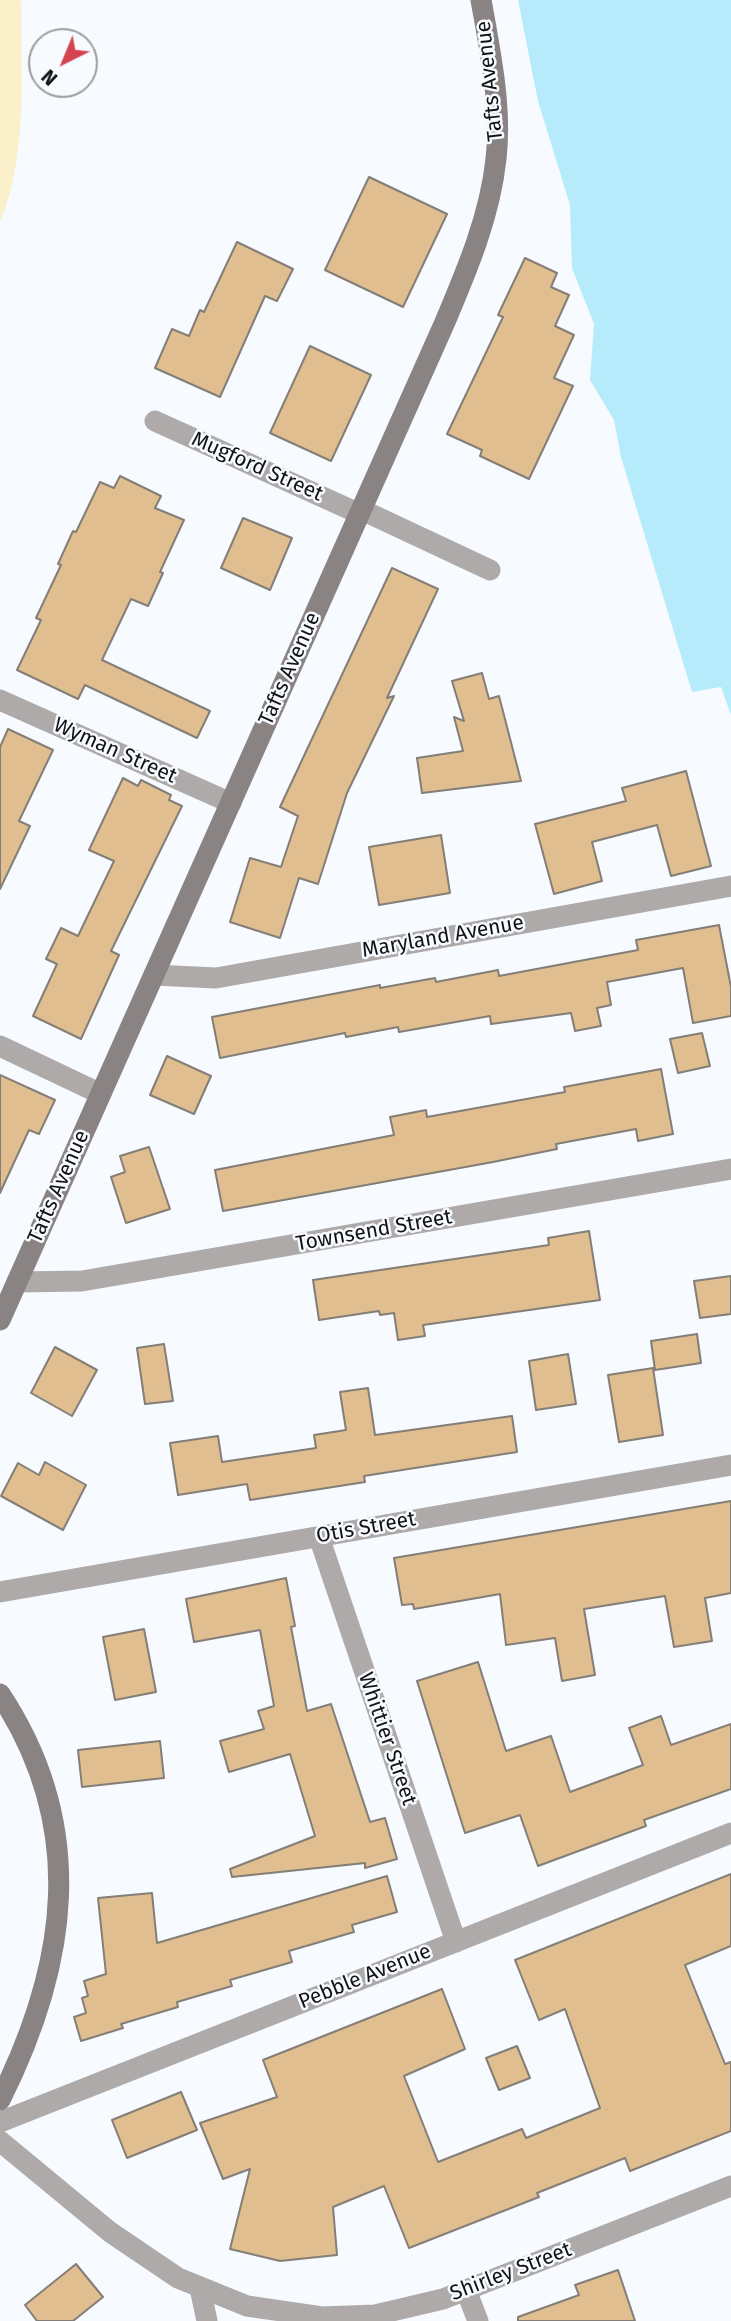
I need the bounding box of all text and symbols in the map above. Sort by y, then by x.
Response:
street label: Tafts Avenue [471,20,509,142]
north arrow [28,28,98,98]
text: N [37,65,62,90]
street label: Mugford Street [187,427,327,507]
street label: Tafts Avenue [254,609,326,729]
street label: Wyman Street [50,713,180,789]
street label: Maryland Avenue [360,910,526,964]
street label: Tafts Avenue [23,1127,95,1247]
street label: Townsend Street [294,1205,454,1257]
street label: Otis Street [314,1507,418,1549]
street label: Whittier Street [353,1669,421,1809]
street label: Pebble Avenue [295,1939,435,2015]
street label: Shirley Street [447,2237,575,2307]

